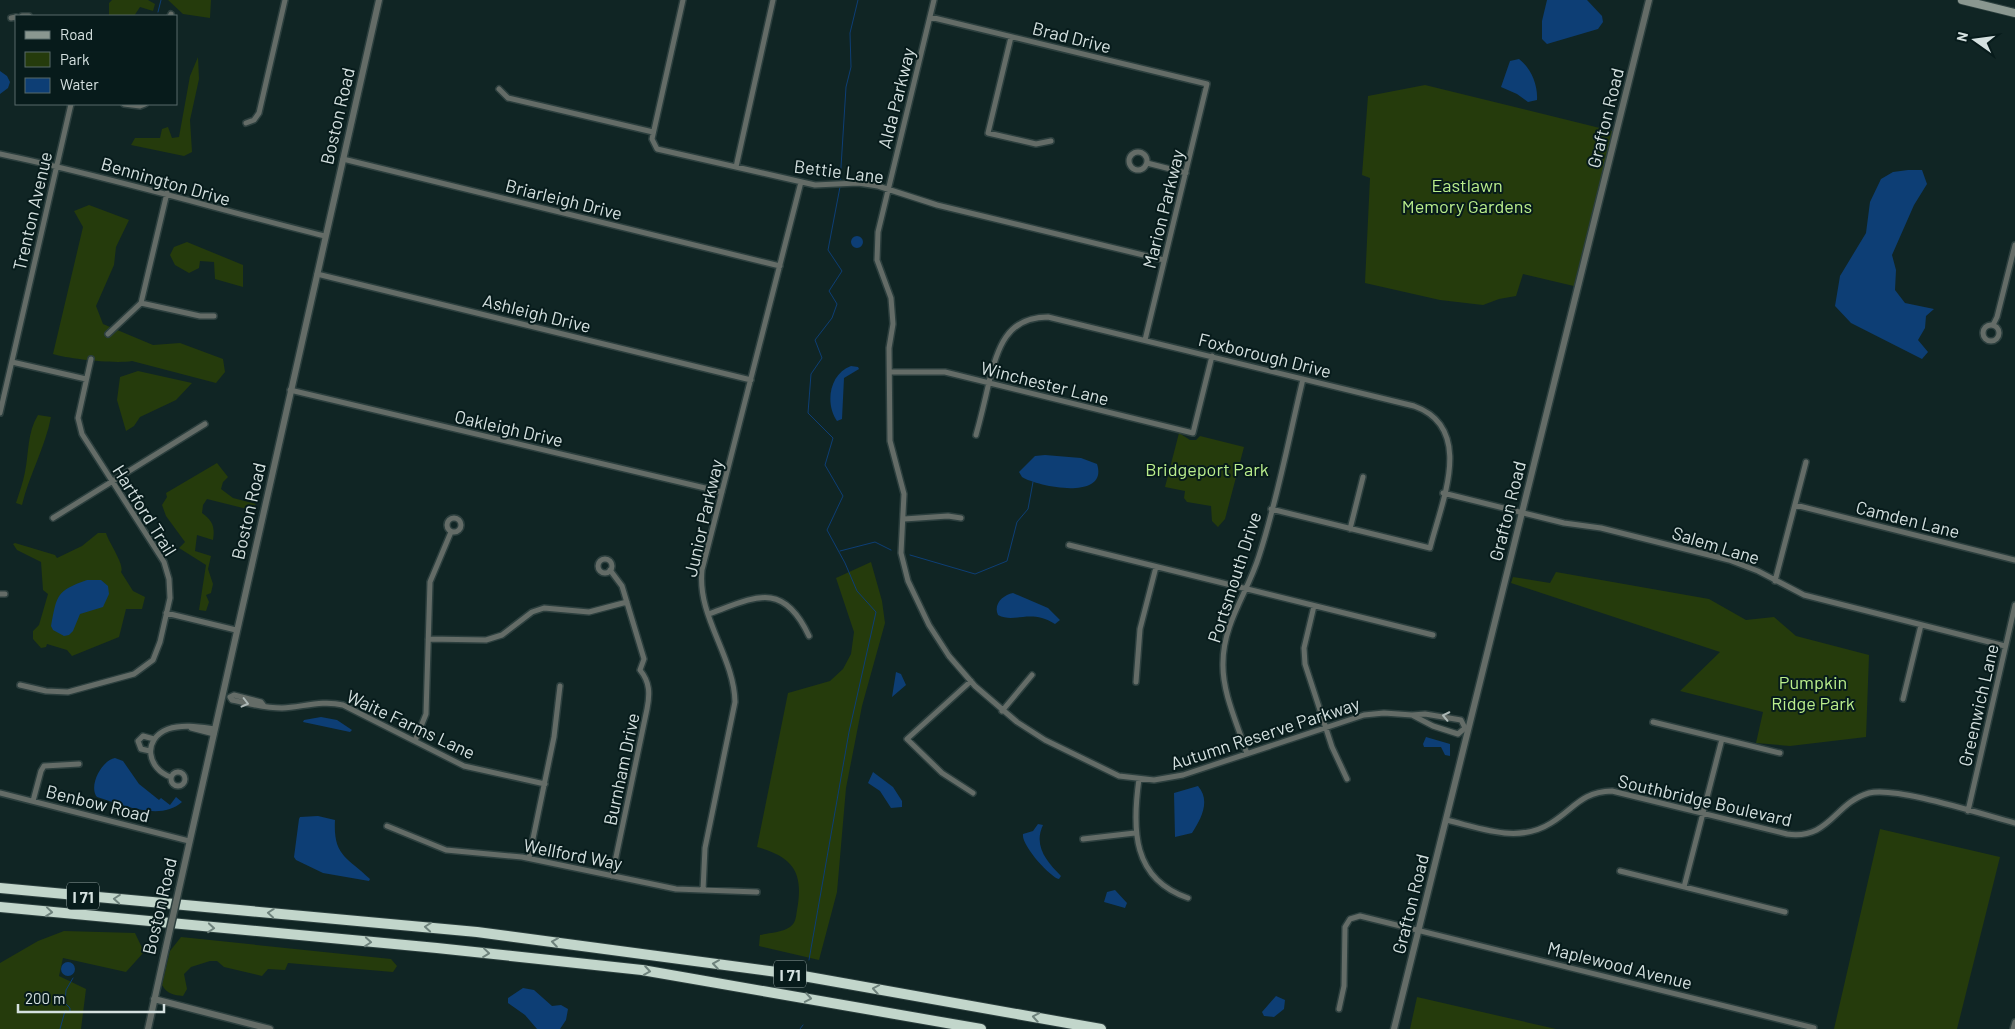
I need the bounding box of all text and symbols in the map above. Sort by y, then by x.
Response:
legend [15,15,178,105]
north arrow [1950,15,2000,65]
street label: Brad Drive [1030,17,1114,57]
text: Road [60,25,93,43]
text: N [1953,30,1971,43]
street label: Alda Parkway [873,45,919,151]
text: Park [60,50,90,68]
street label: Boston Road [315,65,359,167]
street label: Grafton Road [1582,66,1628,170]
text: Water [60,75,99,93]
street label: Marion Parkway [1138,147,1188,271]
street label: Trenton Avenue [8,149,56,273]
street label: Bennington Drive [99,152,233,210]
street label: Bettie Lane [793,155,885,187]
street label: Briarleigh Drive [503,174,625,224]
park label: Eastlawn Memory Gardens [1402,174,1532,217]
street label: Ashleigh Drive [481,289,593,337]
street label: Foxborough Drive [1196,328,1334,382]
street label: Winchester Lane [978,356,1112,410]
street label: Oakleigh Drive [453,405,565,451]
street label: Junior Parkway [679,457,727,579]
park label: Bridgeport Park [1145,458,1269,480]
street label: Grafton Road [1484,459,1530,563]
street label: Hartford Trail [108,460,182,560]
street label: Boston Road [226,460,270,562]
street label: Camden Lane [1854,495,1962,543]
street label: Portsmouth Drive [1202,509,1266,645]
street label: Salem Lane [1670,521,1762,569]
street label: Greenwich Lane [1953,642,2003,768]
park label: Pumpkin Ridge Park [1771,671,1855,714]
street label: Waite Farms Lane [343,685,479,763]
street label: Autumn Reserve Parkway [1168,692,1362,774]
one-way arrow [241,697,250,708]
street label: Burnham Drive [598,711,644,827]
one-way arrow [1441,712,1450,722]
street label: Southbridge Boulevard [1616,769,1794,831]
street label: Benbow Road [44,779,152,827]
street label: Wellford Way [522,834,624,874]
street label: Grafton Road [1387,852,1433,956]
street label: Boston Road [137,855,181,957]
road number: I 71 [67,882,99,909]
one-way arrow [113,894,121,905]
one-way arrow [45,906,53,917]
one-way arrow [267,908,275,919]
one-way arrow [207,922,215,933]
one-way arrow [424,922,432,933]
one-way arrow [364,936,372,947]
street label: Maplewood Avenue [1545,936,1695,994]
one-way arrow [550,937,558,948]
one-way arrow [482,947,490,958]
one-way arrow [711,959,719,970]
road number: I 71 [774,961,806,988]
one-way arrow [643,966,652,976]
scale bar [18,982,164,1014]
one-way arrow [872,985,880,995]
text: 200 m [25,989,65,1007]
one-way arrow [803,993,812,1003]
one-way arrow [1032,1013,1040,1023]

